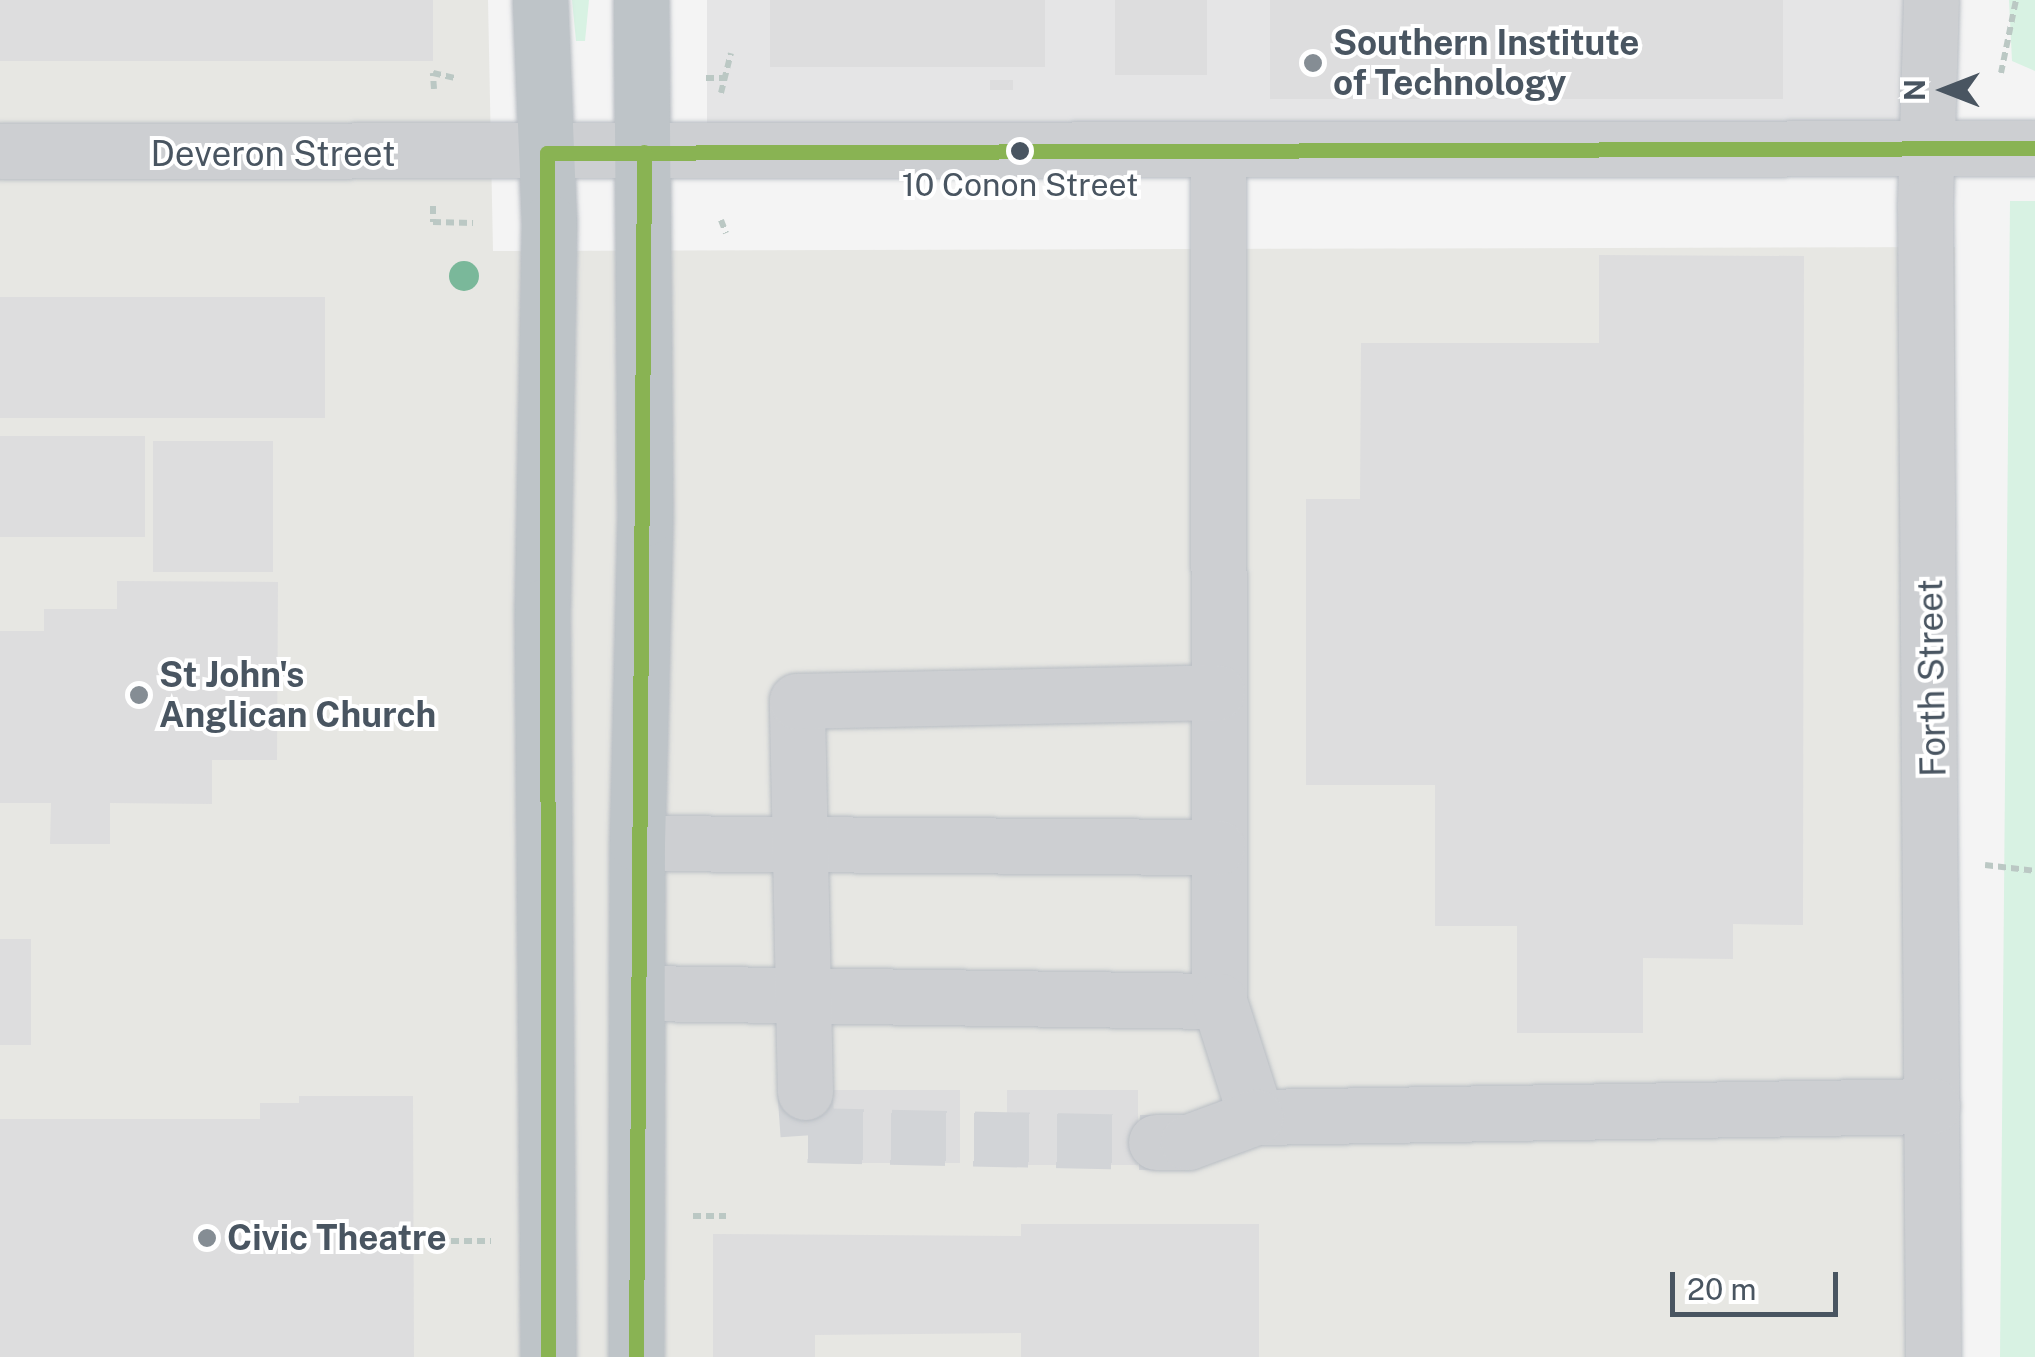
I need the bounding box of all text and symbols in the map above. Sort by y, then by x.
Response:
place label: Southern Institute of Technology [1333,22,1639,104]
north arrow [1895,40,1995,140]
marker: Southern Institute of Technology [1302,52,1324,74]
text: N [1898,79,1931,101]
street label: Deveron Street [151,133,395,175]
marker: 10 Conon Street [1010,141,1030,161]
place label: 10 Conon Street [902,166,1138,204]
street label: Forth Street [1909,579,1955,777]
place label: St John's Anglican Church [159,654,436,736]
marker: St John's Anglican Church [128,684,150,706]
place label: Civic Theatre [227,1217,447,1259]
marker: Civic Theatre [196,1227,218,1249]
scale bar [1675,1252,1842,1314]
text: 20 m [1687,1271,1756,1307]

